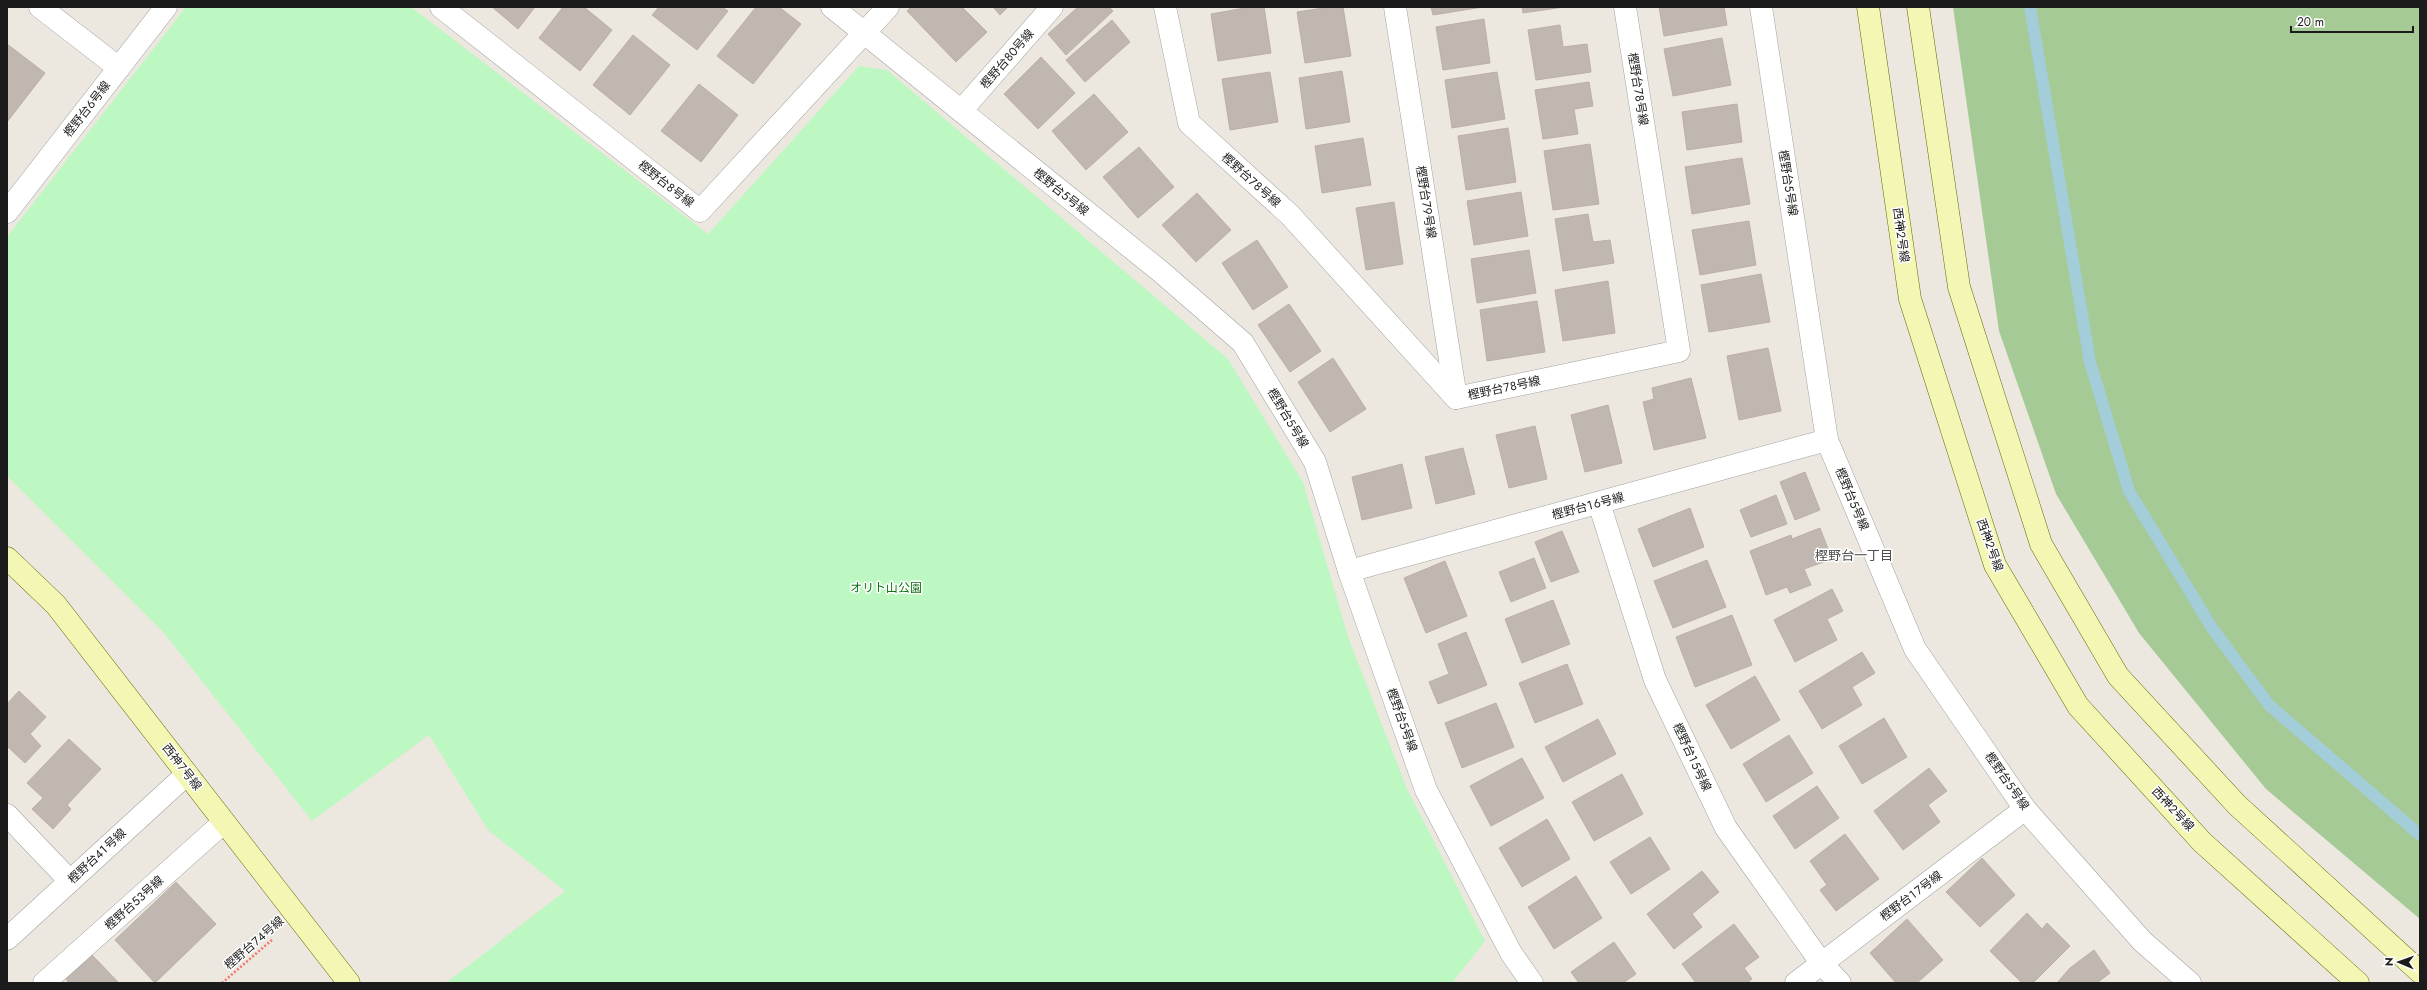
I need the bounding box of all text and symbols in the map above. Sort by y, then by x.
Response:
scale bar [2291,8,2413,34]
text: 20 m [2297,13,2324,31]
street label: 樫野台８０号線 [976,25,1038,93]
street label: 樫野台７８号線 [1623,51,1653,127]
street label: 樫野台６号線 [59,77,115,141]
street label: 樫野台７８号線 [1218,149,1284,211]
street label: 樫野台５号線 [1774,149,1802,217]
street label: 樫野台８号線 [634,156,698,212]
street label: 樫野台５号線 [1029,164,1093,220]
street label: 樫野台７９号線 [1411,164,1441,240]
street label: 西神２号線 [1888,207,1914,263]
street label: 樫野台７８号線 [1466,372,1542,404]
street label: 樫野台５号線 [1263,385,1313,451]
street label: 樫野台５号線 [1831,465,1873,533]
street label: 樫野台１６号線 [1550,488,1626,524]
street label: 西神２号線 [1972,516,2008,574]
district label: 樫野台一丁目 [1815,546,1893,565]
park label: オリト山公園 [850,579,922,597]
street label: 樫野台５号線 [1382,685,1422,755]
street label: 樫野台１５号線 [1668,720,1716,794]
street label: 西神７号線 [158,740,206,794]
street label: 樫野台５号線 [1980,748,2034,814]
street label: 西神２号線 [2148,783,2198,835]
street label: 樫野台４１号線 [64,824,130,888]
street label: 樫野台１７号線 [1876,867,1946,925]
street label: 樫野台５３号線 [101,872,167,934]
street label: 樫野台７４号線 [220,912,288,974]
north arrow [2379,942,2419,982]
text: N [2381,957,2397,966]

